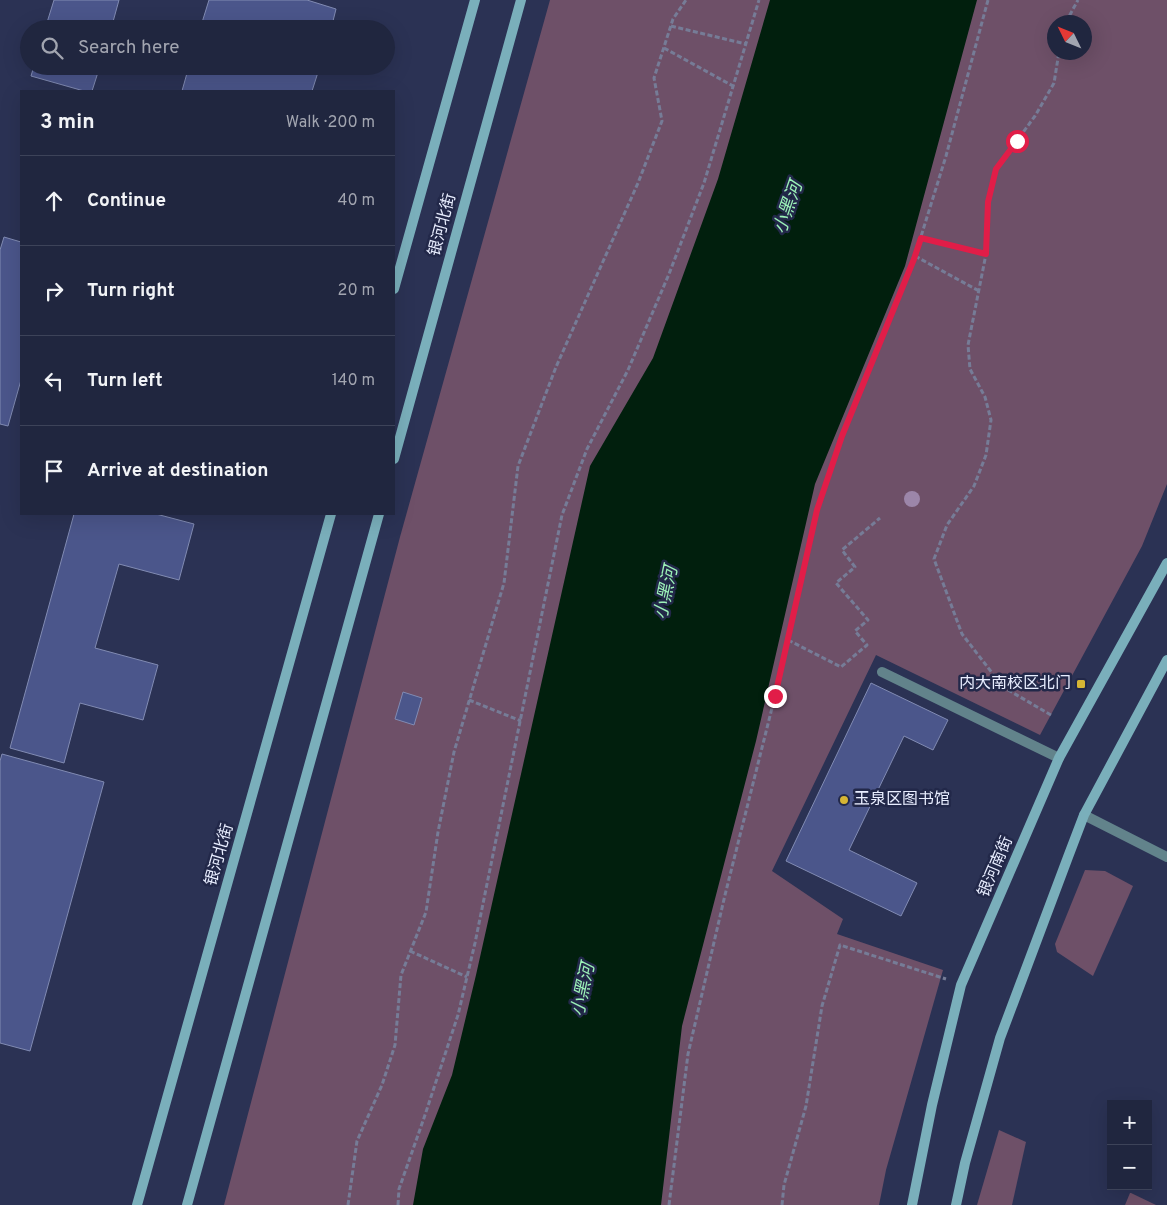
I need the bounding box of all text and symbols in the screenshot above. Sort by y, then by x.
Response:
north arrow [1047,15,1092,60]
search box [20,20,395,75]
icon: search [38,34,66,62]
text: Search here [78,36,180,60]
text: 3 min [40,109,95,136]
text: Walk · 200 m [286,113,375,133]
route start [1006,130,1029,153]
water label: 小黑河 [769,176,810,237]
icon: ahead [40,187,68,215]
text: Continue [87,189,166,213]
text: 40 m [337,191,375,211]
street label: 银河北街 [425,191,461,259]
icon: right [40,277,68,305]
text: Turn right [87,279,175,303]
text: 20 m [338,281,375,301]
icon: left [40,367,68,395]
text: Turn left [87,369,163,393]
text: 140 m [332,371,375,391]
icon: arrive [40,457,68,485]
text: Arrive at destination [87,459,268,483]
water label: 小黑河 [650,561,684,622]
place label: 内大南校区北门 [959,674,1071,694]
marker: 内大南校区北门 [1075,678,1087,690]
route end [764,685,787,708]
place label: 玉泉区图书馆 [854,790,950,810]
marker: 玉泉区图书馆 [838,794,850,806]
street label: 银河北街 [202,821,238,889]
street label: 银河南街 [974,834,1018,900]
water label: 小黑河 [567,958,601,1019]
map controls [1107,1100,1152,1190]
button: + [1107,1100,1152,1145]
button: − [1107,1145,1152,1190]

